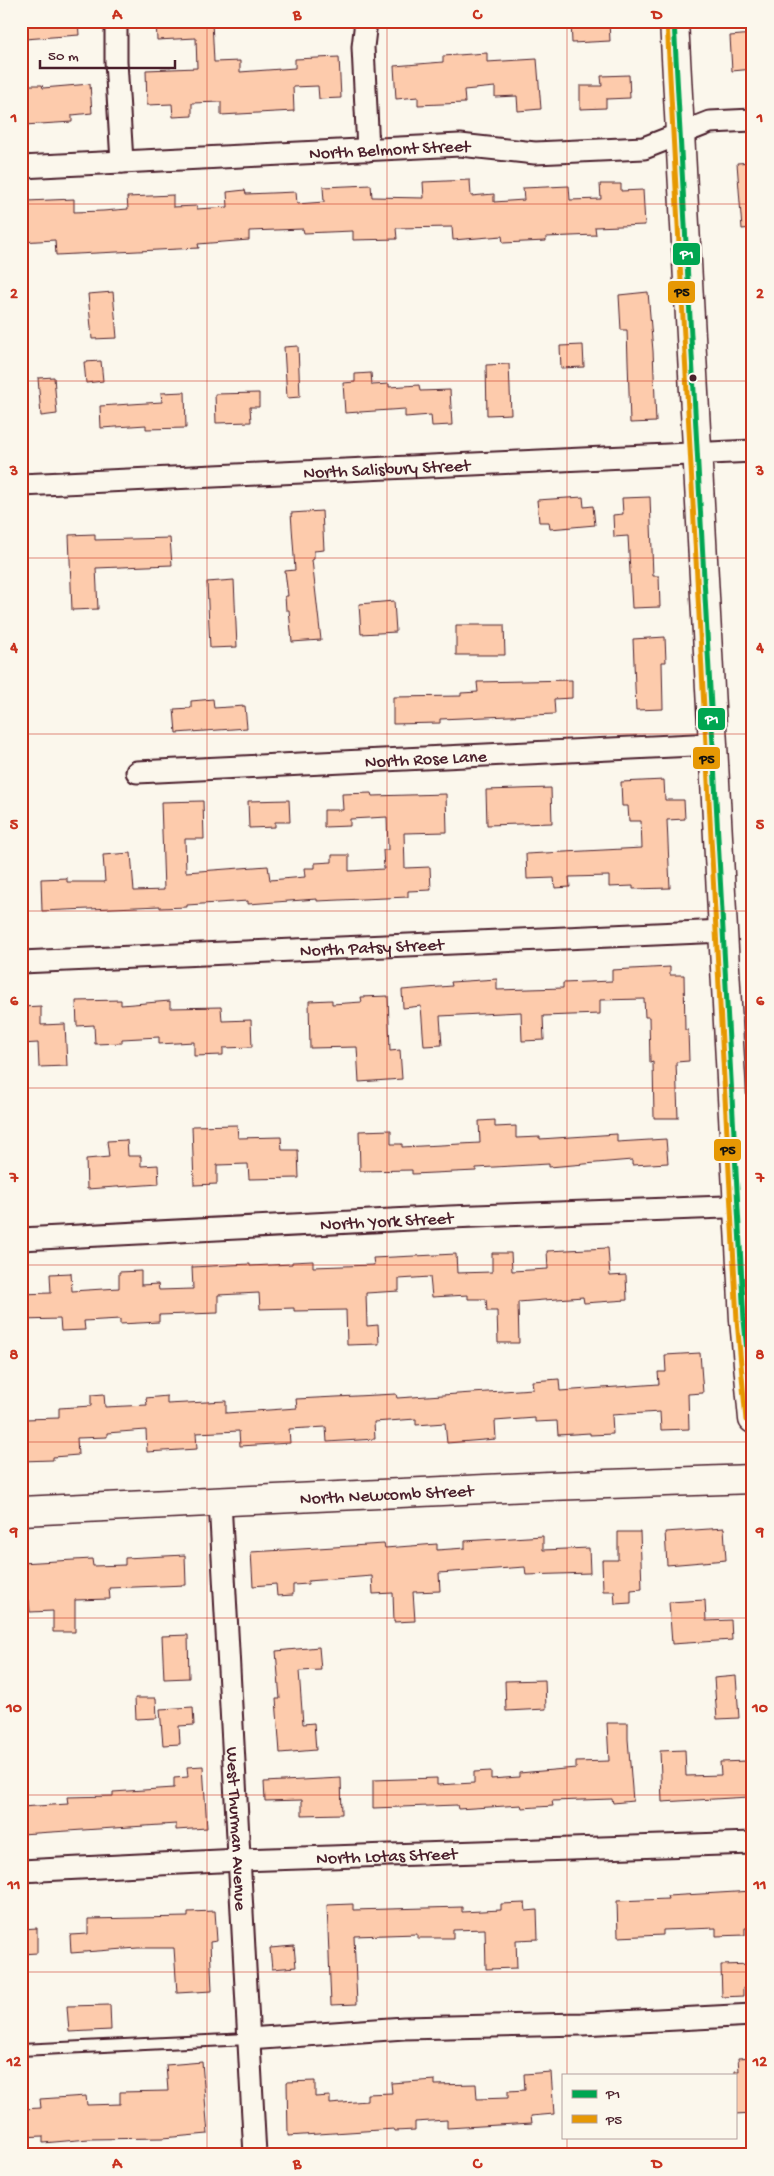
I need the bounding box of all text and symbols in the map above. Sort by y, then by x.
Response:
text: A [111,7,123,26]
text: B [292,7,302,26]
text: C [472,7,483,26]
text: D [650,7,663,26]
scale bar [40,38,175,70]
text: 50 m [48,48,79,66]
text: 1 [10,110,17,129]
text: 1 [756,110,763,129]
street label: North Belmont Street [308,137,473,166]
line badge: P1 [672,242,701,266]
text: P1 [679,247,694,264]
line badge: P5 [667,280,696,304]
text: P5 [673,285,690,302]
text: 2 [10,286,18,305]
text: 2 [756,286,764,305]
unlabelled marker [688,373,698,383]
street label: North Salisbury Street [303,456,472,485]
text: 3 [9,463,18,482]
text: 3 [755,463,764,482]
text: 4 [9,640,18,659]
text: 4 [755,640,764,659]
line badge: P1 [697,707,726,731]
text: P1 [704,712,719,729]
line badge: P5 [692,746,721,770]
street label: North Rose Lane [364,747,488,774]
text: P5 [698,752,715,769]
text: 5 [10,817,19,836]
text: 5 [756,817,765,836]
street label: North Patsy Street [299,935,446,963]
text: 6 [10,993,19,1012]
text: 6 [756,993,765,1012]
line badge: P5 [713,1138,742,1162]
text: P5 [719,1143,736,1160]
text: 7 [9,1170,19,1189]
text: 7 [755,1170,765,1189]
street label: North York Street [320,1209,455,1237]
text: 8 [10,1347,19,1366]
text: 8 [756,1347,765,1366]
street label: North Newcomb Street [299,1482,476,1511]
text: 9 [9,1524,18,1543]
text: 9 [755,1524,764,1543]
text: 10 [5,1700,22,1719]
text: 10 [751,1700,768,1719]
street label: West Thurman Avenue [220,1746,250,1912]
street label: North Lotas Street [316,1845,459,1870]
text: 11 [7,1877,20,1896]
text: 11 [753,1877,766,1896]
text: 12 [6,2054,21,2073]
text: 12 [752,2054,767,2073]
legend [562,2074,736,2138]
text: P1 [605,2086,620,2104]
text: P5 [605,2112,622,2130]
text: A [111,2156,123,2175]
text: B [292,2156,302,2175]
text: C [472,2156,483,2175]
text: D [650,2156,663,2175]

